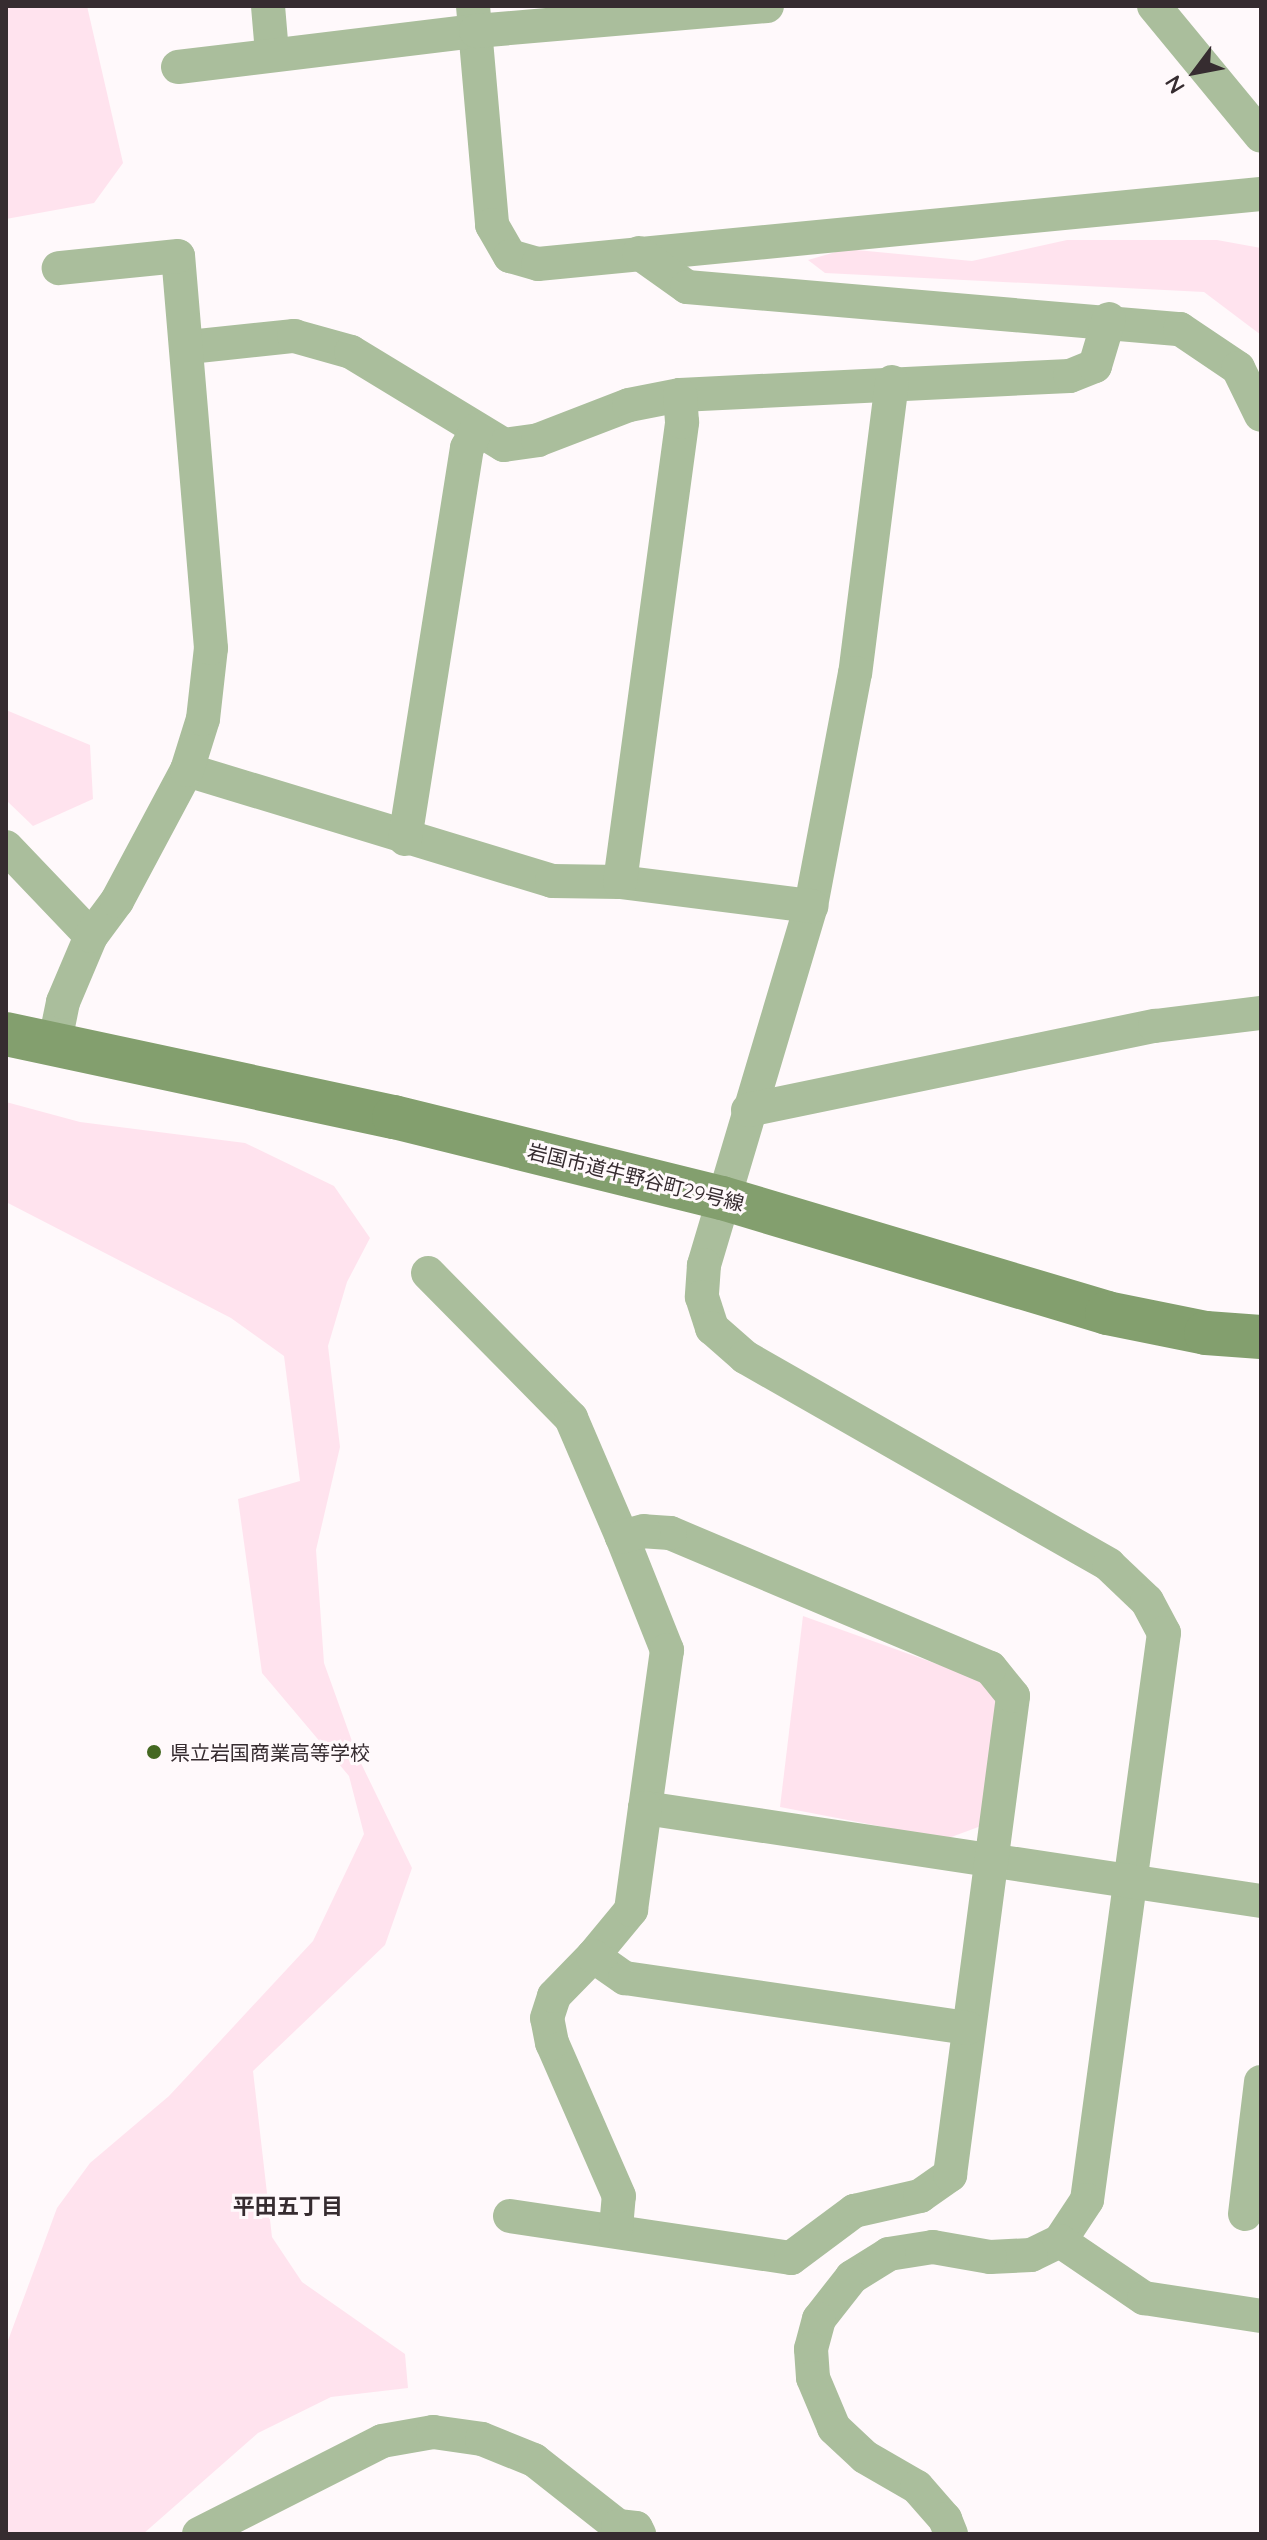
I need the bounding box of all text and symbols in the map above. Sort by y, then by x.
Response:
north arrow [1155,32,1235,112]
text: N [1158,70,1191,99]
street label: 岩国市道牛野谷町29号線 [525,1138,747,1216]
place label: 県立岩国商業高等学校 [170,1740,370,1764]
marker: 県立岩国商業高等学校 [145,1743,163,1761]
district label: 平田五丁目 [233,2194,343,2220]

